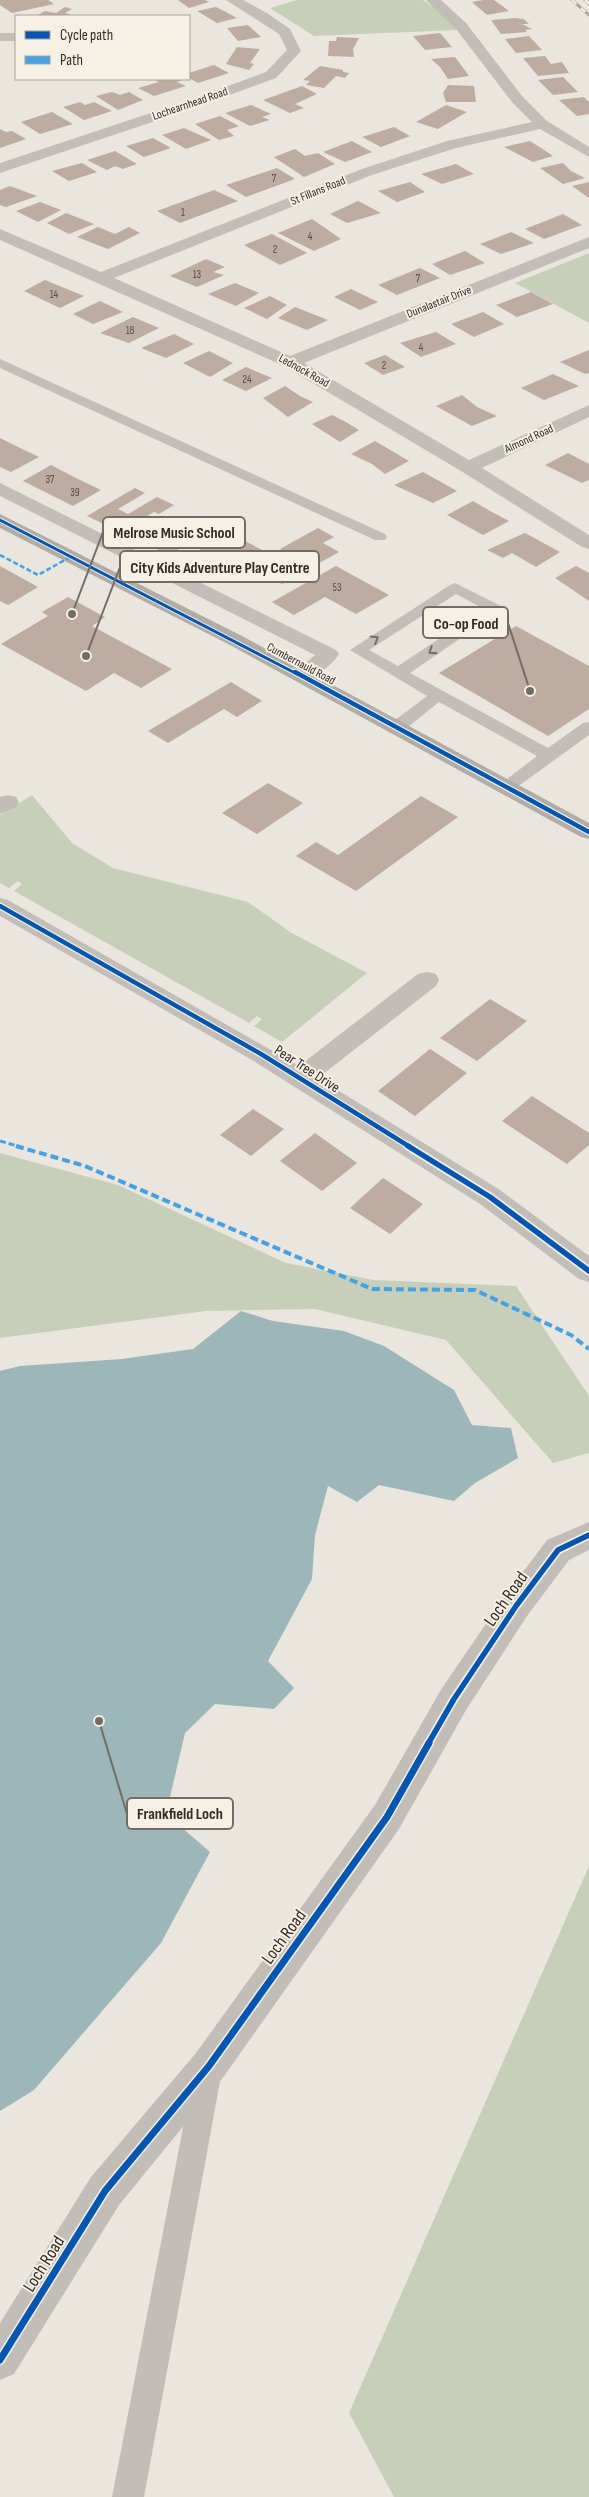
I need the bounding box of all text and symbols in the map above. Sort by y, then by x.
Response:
legend [15,15,190,80]
text: Cycle path [60,26,113,45]
text: Path [60,51,83,70]
street label: Lochearnhead Road [150,84,230,124]
house number: 7 [272,172,277,185]
street label: St Fillans Road [288,173,348,209]
house number: 1 [181,206,185,219]
house number: 4 [308,230,313,243]
house number: 2 [273,243,278,256]
house number: 13 [193,268,202,281]
house number: 7 [416,272,421,285]
street label: Dunalastair Drive [404,282,474,322]
house number: 14 [50,288,59,301]
house number: 18 [126,324,135,337]
house number: 4 [419,341,424,354]
street label: Lednock Road [276,351,332,391]
house number: 2 [382,359,387,372]
house number: 24 [242,373,252,386]
street label: Almond Road [501,421,556,457]
house number: 37 [45,473,55,486]
house number: 39 [70,486,80,499]
callout: Melrose Music School [103,517,245,548]
text: Melrose Music School [113,524,235,543]
callout: City Kids Adventure Play Centre [120,551,319,582]
text: City Kids Adventure Play Centre [130,559,310,578]
house number: 53 [332,581,342,594]
callout: Co-op Food [423,607,508,638]
text: Co-op Food [434,615,498,634]
one-way arrow [369,636,378,645]
street label: Cumbernauld Road [264,640,338,688]
one-way arrow [428,644,437,654]
street label: Pear Tree Drive [271,1041,343,1097]
street label: Loch Road [480,1568,532,1630]
callout: Frankfield Loch [127,1798,233,1829]
text: Frankfield Loch [137,1805,223,1824]
street label: Loch Road [257,1906,311,1968]
street label: Loch Road [19,2232,69,2296]

